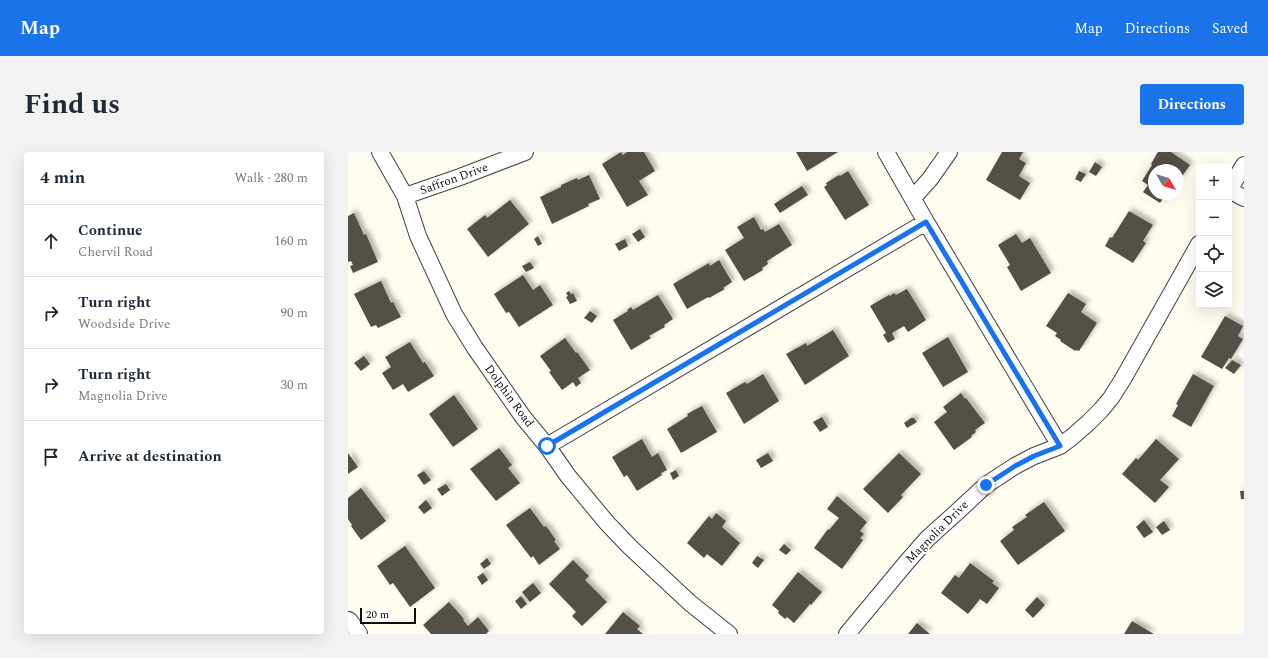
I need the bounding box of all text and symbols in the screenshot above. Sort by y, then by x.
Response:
text: Map [20,14,60,43]
text: Map [1075,18,1103,39]
text: Directions [1125,18,1190,39]
text: Saved [1212,18,1248,39]
text: Find us [24,83,120,126]
button: Directions [1140,84,1244,125]
street label: Saffron Drive [417,158,491,200]
north arrow [1148,164,1184,200]
map controls [1196,164,1232,308]
button: + [1196,164,1232,200]
text: 4 min [40,165,85,191]
text: Walk · 280 m [234,168,308,188]
button: − [1196,200,1232,236]
text: Continue [78,219,143,242]
icon: ahead [40,230,62,252]
text: 160 m [274,231,308,251]
button: locate [1196,236,1232,272]
text: Chervil Road [78,242,153,262]
button: layers [1196,272,1232,308]
text: Turn right [78,291,151,314]
icon: right [40,302,62,324]
text: 90 m [281,303,308,323]
text: Woodside Drive [78,314,170,334]
street label: Dolphin Road [480,361,539,432]
text: Turn right [78,363,151,386]
icon: right [40,374,62,396]
text: 30 m [281,375,308,395]
text: Magnolia Drive [78,386,168,406]
route start [538,437,556,455]
text: Arrive at destination [78,445,222,468]
icon: arrive [40,446,62,468]
route end [977,476,995,494]
street label: Magnolia Drive [901,496,973,568]
scale bar [360,606,416,625]
text: 20 m [366,606,389,623]

